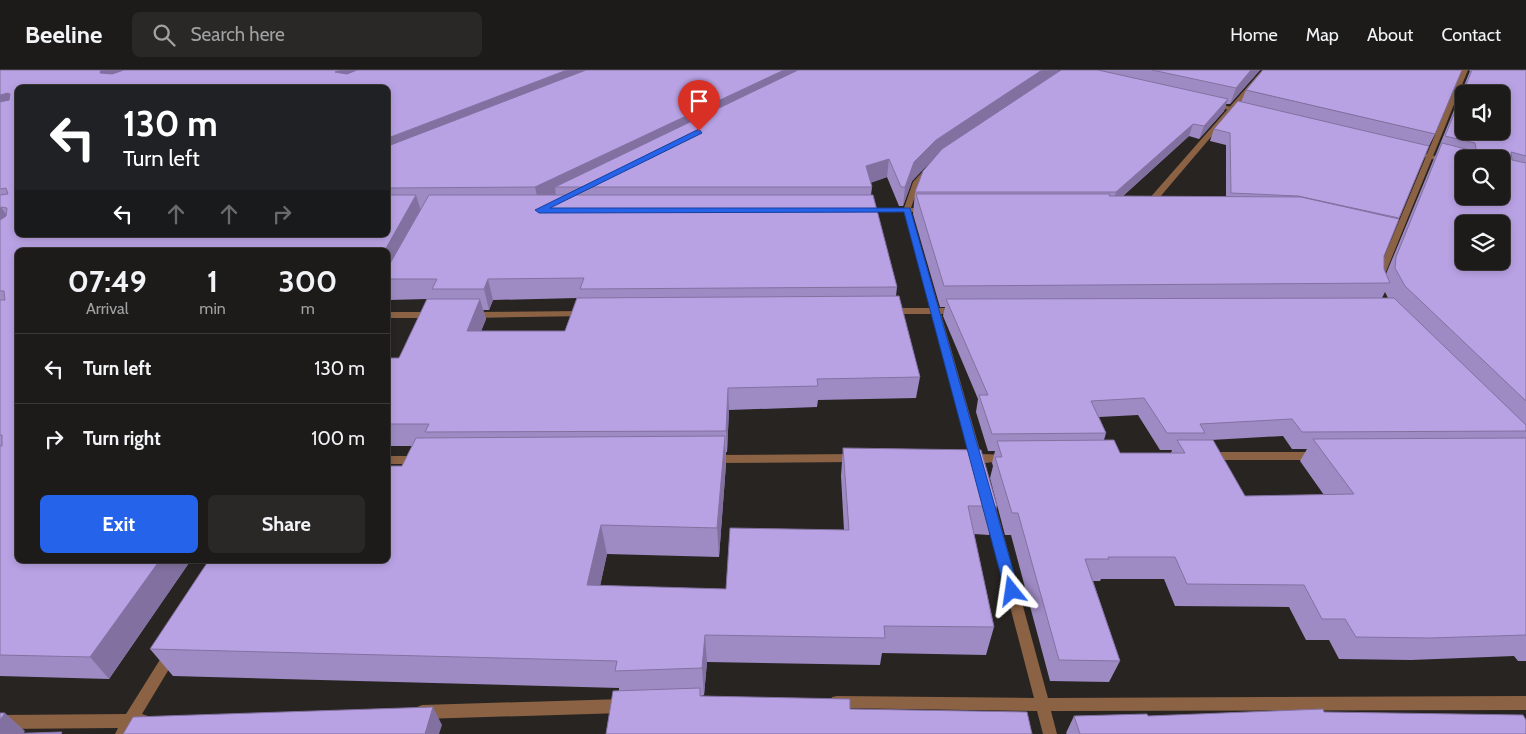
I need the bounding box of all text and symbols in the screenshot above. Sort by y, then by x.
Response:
search box [132,12,482,57]
text: Beeline [25,20,102,49]
icon: search [150,21,178,49]
text: Search here [190,23,285,46]
text: Home [1230,24,1278,46]
text: Map [1306,24,1339,46]
text: About [1367,24,1413,46]
text: Contact [1441,24,1501,46]
pin [678,80,720,131]
map controls [1455,85,1510,270]
button: sound [1455,85,1510,140]
icon: arrive [685,87,713,115]
text: 130 m [123,102,218,145]
icon: left [40,105,105,170]
text: Turn left [123,145,200,172]
button: search [1455,150,1510,205]
icon: left [109,200,137,228]
icon: ahead [162,200,190,228]
icon: ahead [215,200,243,228]
icon: right [268,200,296,228]
button: layers [1455,215,1510,270]
text: 07:49 [68,263,147,300]
text: 1 [207,263,218,300]
text: 300 [279,263,337,300]
text: Arrival [86,299,128,318]
text: min [199,299,226,318]
text: m [301,299,315,318]
icon: left [40,355,68,383]
text: Turn left [83,357,151,380]
text: 130 m [314,357,365,380]
icon: right [40,425,68,453]
text: Turn right [83,427,161,450]
text: 100 m [311,427,365,450]
button: Exit [40,495,198,553]
button: Share [208,495,365,553]
position arrow [985,564,1037,616]

